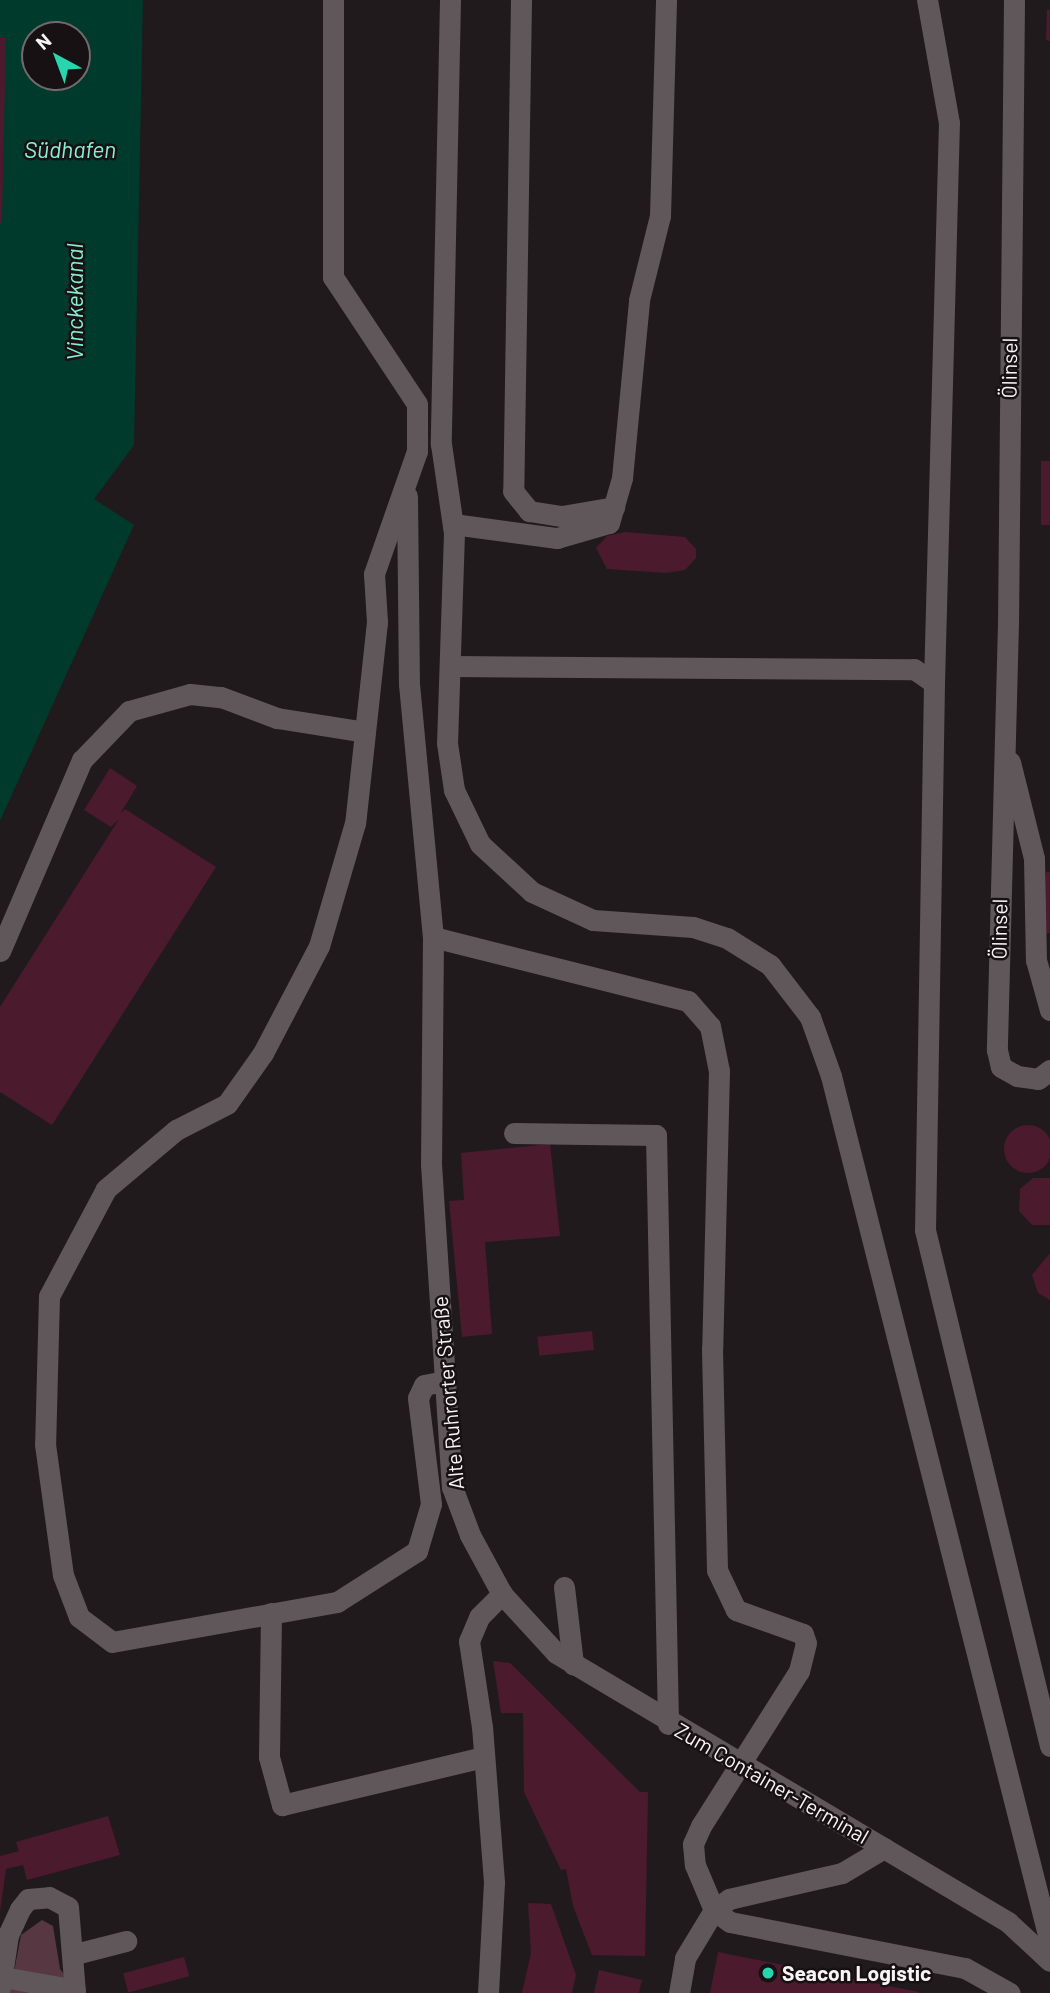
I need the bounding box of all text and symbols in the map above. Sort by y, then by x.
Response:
north arrow [21,21,91,91]
text: N [31,28,56,54]
water label: Südhafen [24,135,116,163]
water label: Vinckekanal [60,243,88,361]
street label: Ölinsel [996,337,1022,399]
street label: Ölinsel [986,898,1012,960]
street label: Alte Ruhrorter Straße [427,1295,469,1491]
street label: Zum Container-Terminal [671,1717,873,1849]
place label: Seacon Logistic [782,1960,931,1986]
marker: Seacon Logistic [760,1965,776,1981]

